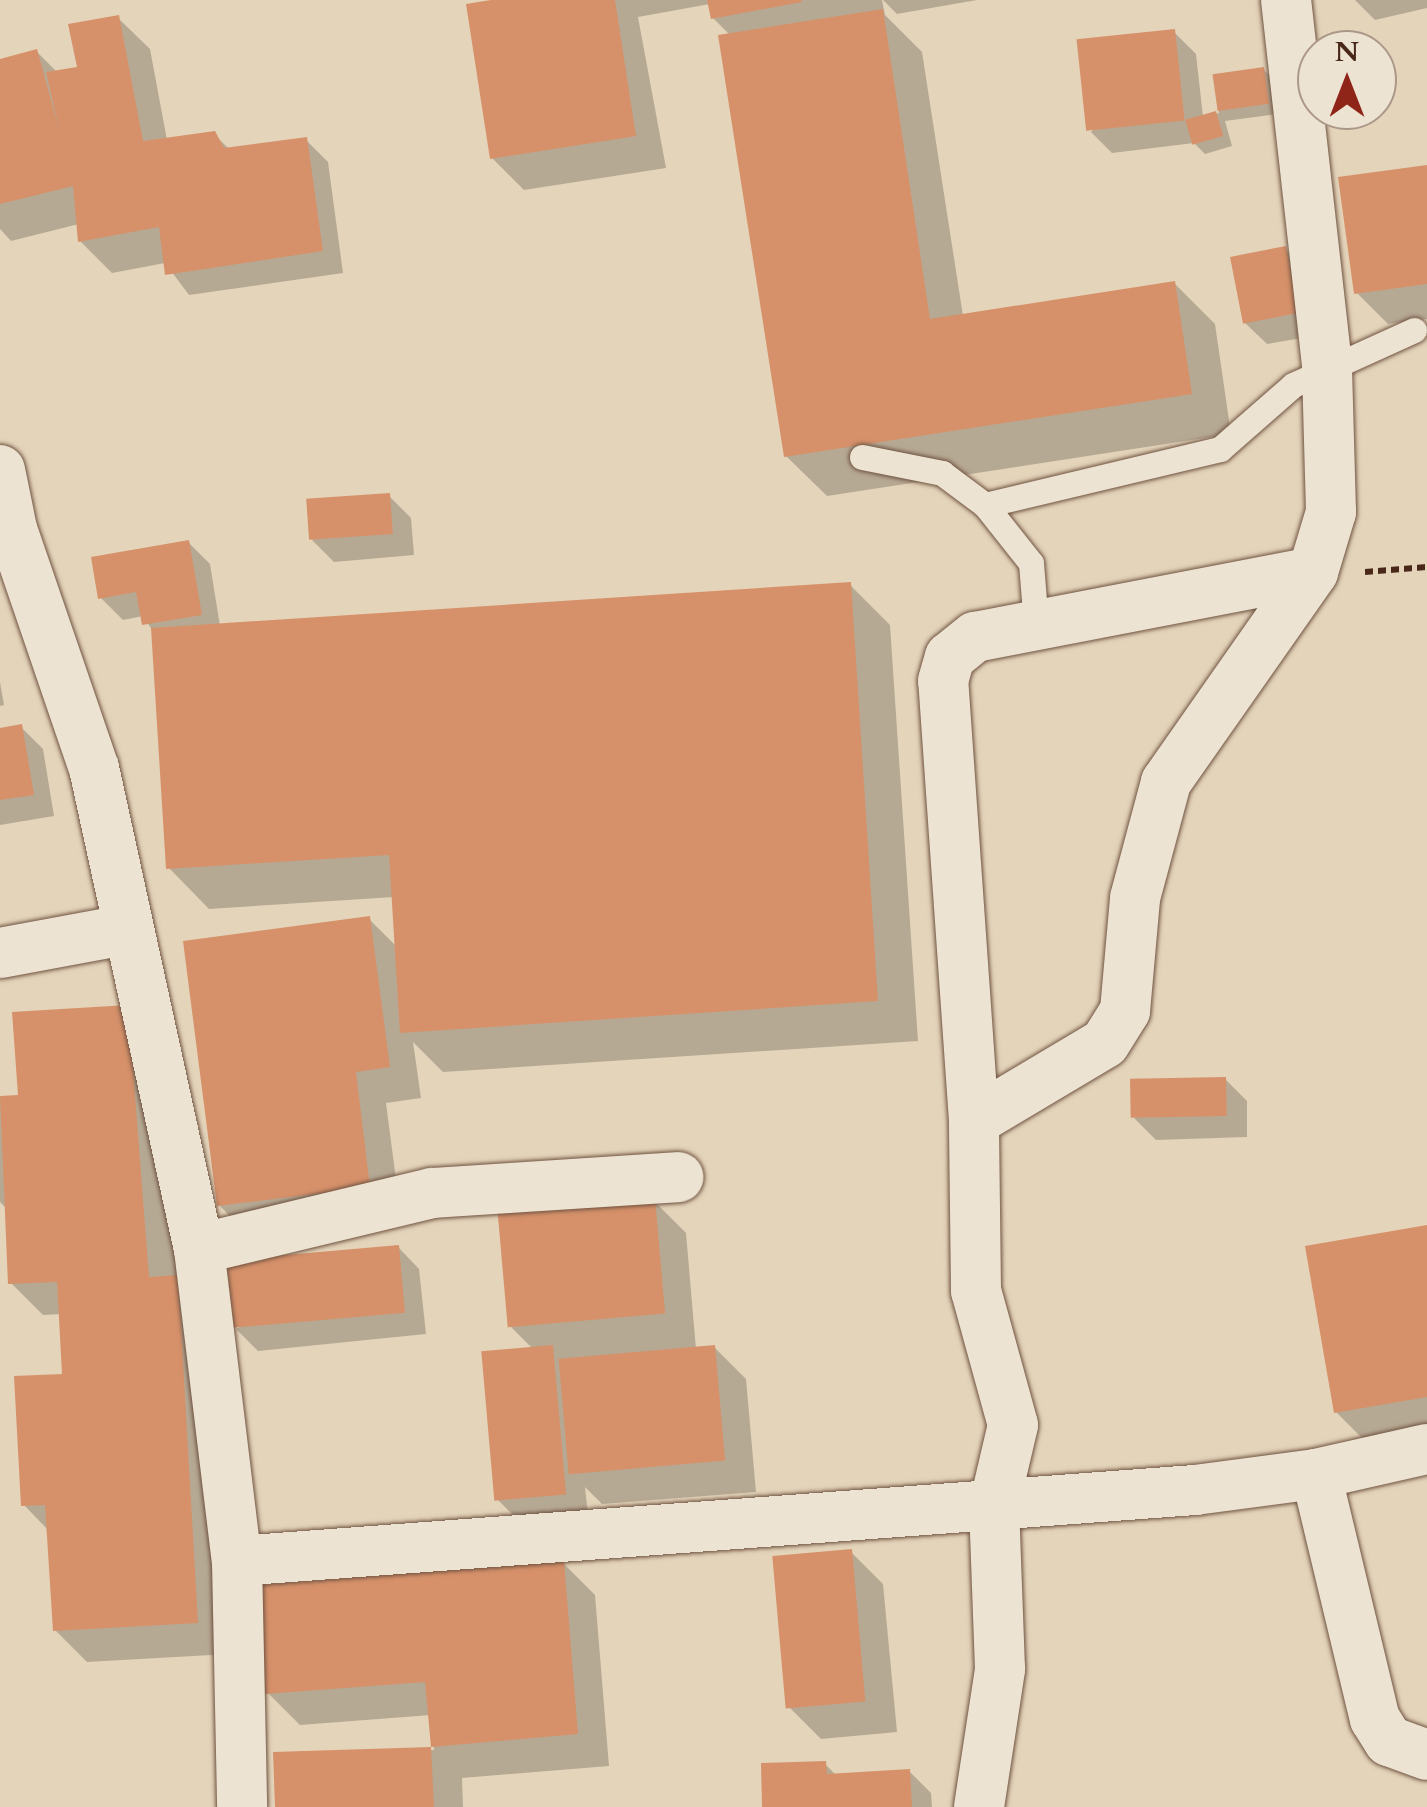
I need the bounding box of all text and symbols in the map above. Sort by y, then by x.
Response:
north arrow [1297,30,1397,130]
text: N [1335,33,1359,71]

